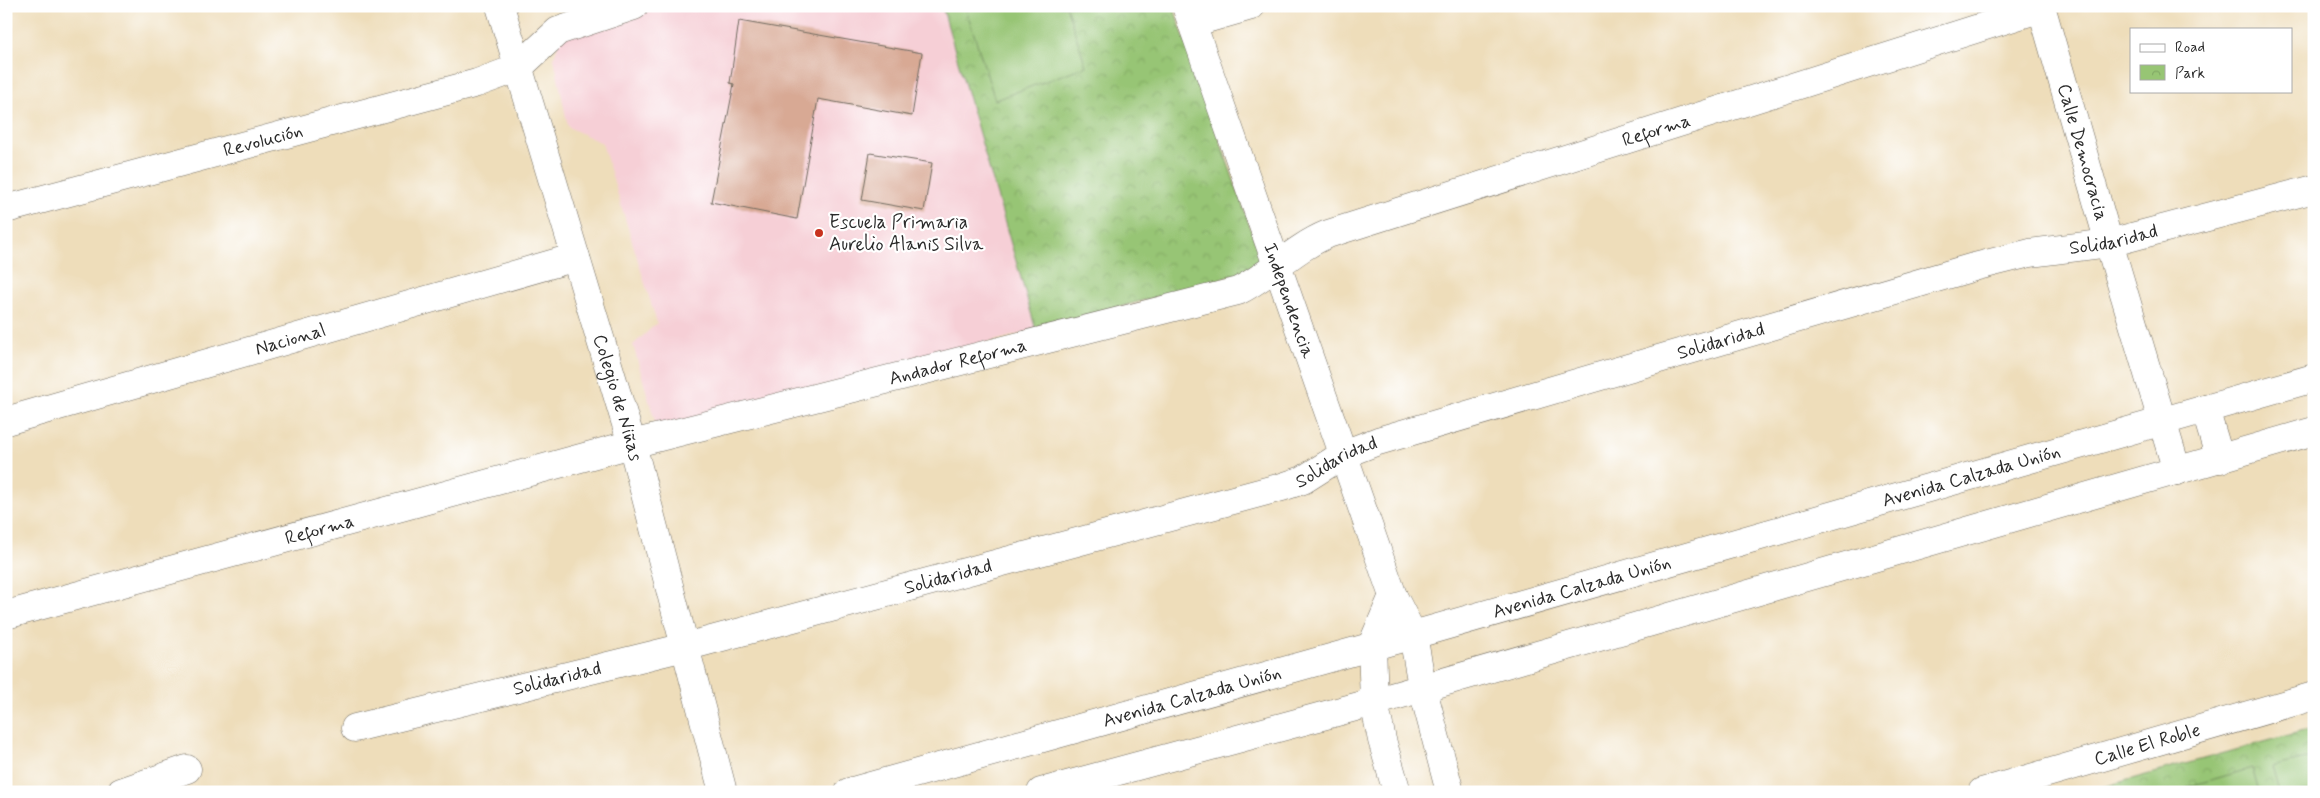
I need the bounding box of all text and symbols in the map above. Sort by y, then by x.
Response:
legend [2130,28,2292,92]
text: Road [2175,38,2205,58]
text: Park [2175,64,2205,84]
street label: Calle Democracia [2051,81,2114,223]
street label: Reforma [1619,108,1694,153]
street label: Revolución [220,118,306,163]
place label: Escuela Primaria Aurelio Alanis Silva [829,210,984,257]
street label: Solidaridad [2068,218,2160,260]
marker: Escuela Primaria Aurelio Alanis Silva [813,227,825,239]
street label: Independencia [1258,239,1321,362]
street label: Solidaridad [1674,316,1767,366]
street label: Nacional [252,317,329,361]
street label: Colegio de Niñas [587,331,649,464]
street label: Andador Reforma [886,332,1029,391]
street label: Solidaridad [1292,430,1381,494]
street label: Avenida Calzada Unión [1879,438,2063,513]
street label: Reforma [282,508,357,551]
street label: Avenida Calzada Unión [1490,550,1674,624]
street label: Solidaridad [901,553,995,600]
street label: Solidaridad [510,656,604,701]
street label: Avenida Calzada Unión [1100,660,1284,733]
street label: Calle El Roble [2091,717,2203,771]

